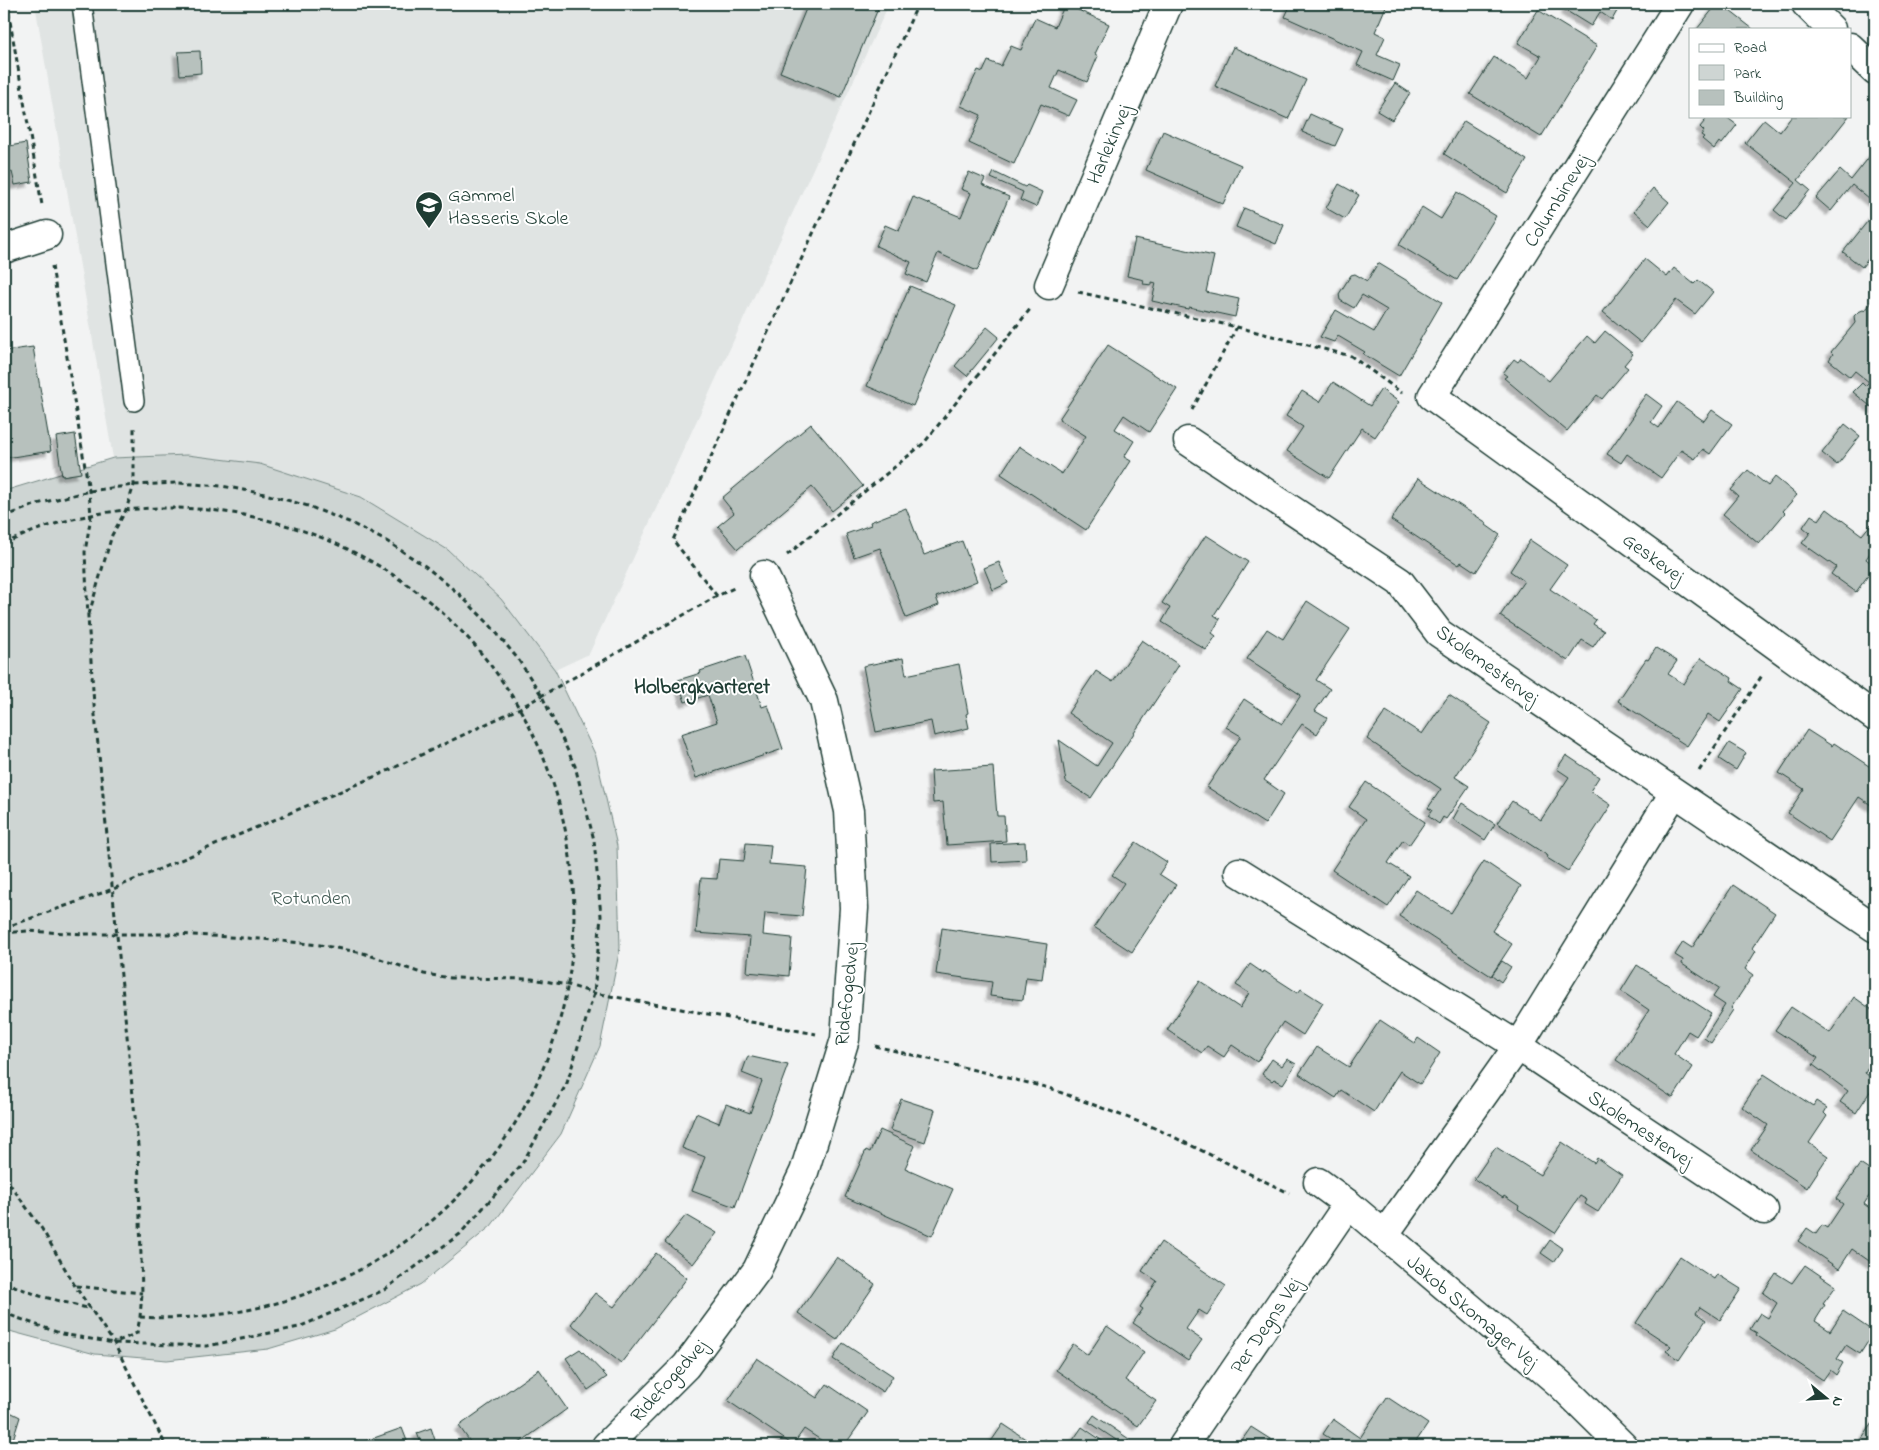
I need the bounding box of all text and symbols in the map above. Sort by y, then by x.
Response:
legend [1689,28,1852,118]
text: Road [1734,37,1767,59]
text: Park [1734,63,1762,85]
text: Building [1733,87,1783,110]
street label: Harlekinvej [1080,100,1141,190]
street label: Columbinevej [1518,148,1599,254]
place label: Gammel Hasseris Skole [448,182,568,234]
school or university icon: Gammel Hasseris Skole [414,190,444,229]
street label: Geskevej [1615,527,1690,592]
street label: Skolemestervej [1429,619,1545,714]
district label: Holbergkvarteret [634,673,771,705]
park label: Rotunden [271,885,351,914]
street label: Ridefogedvej [829,940,869,1048]
street label: Skolemestervej [1581,1084,1699,1177]
street label: Jakob Skomager Vej [1398,1249,1544,1378]
street label: Per Degns Vej [1224,1272,1311,1381]
street label: Ridefogedvej [624,1333,717,1431]
north arrow [1802,1372,1852,1422]
text: N [1825,1394,1848,1409]

